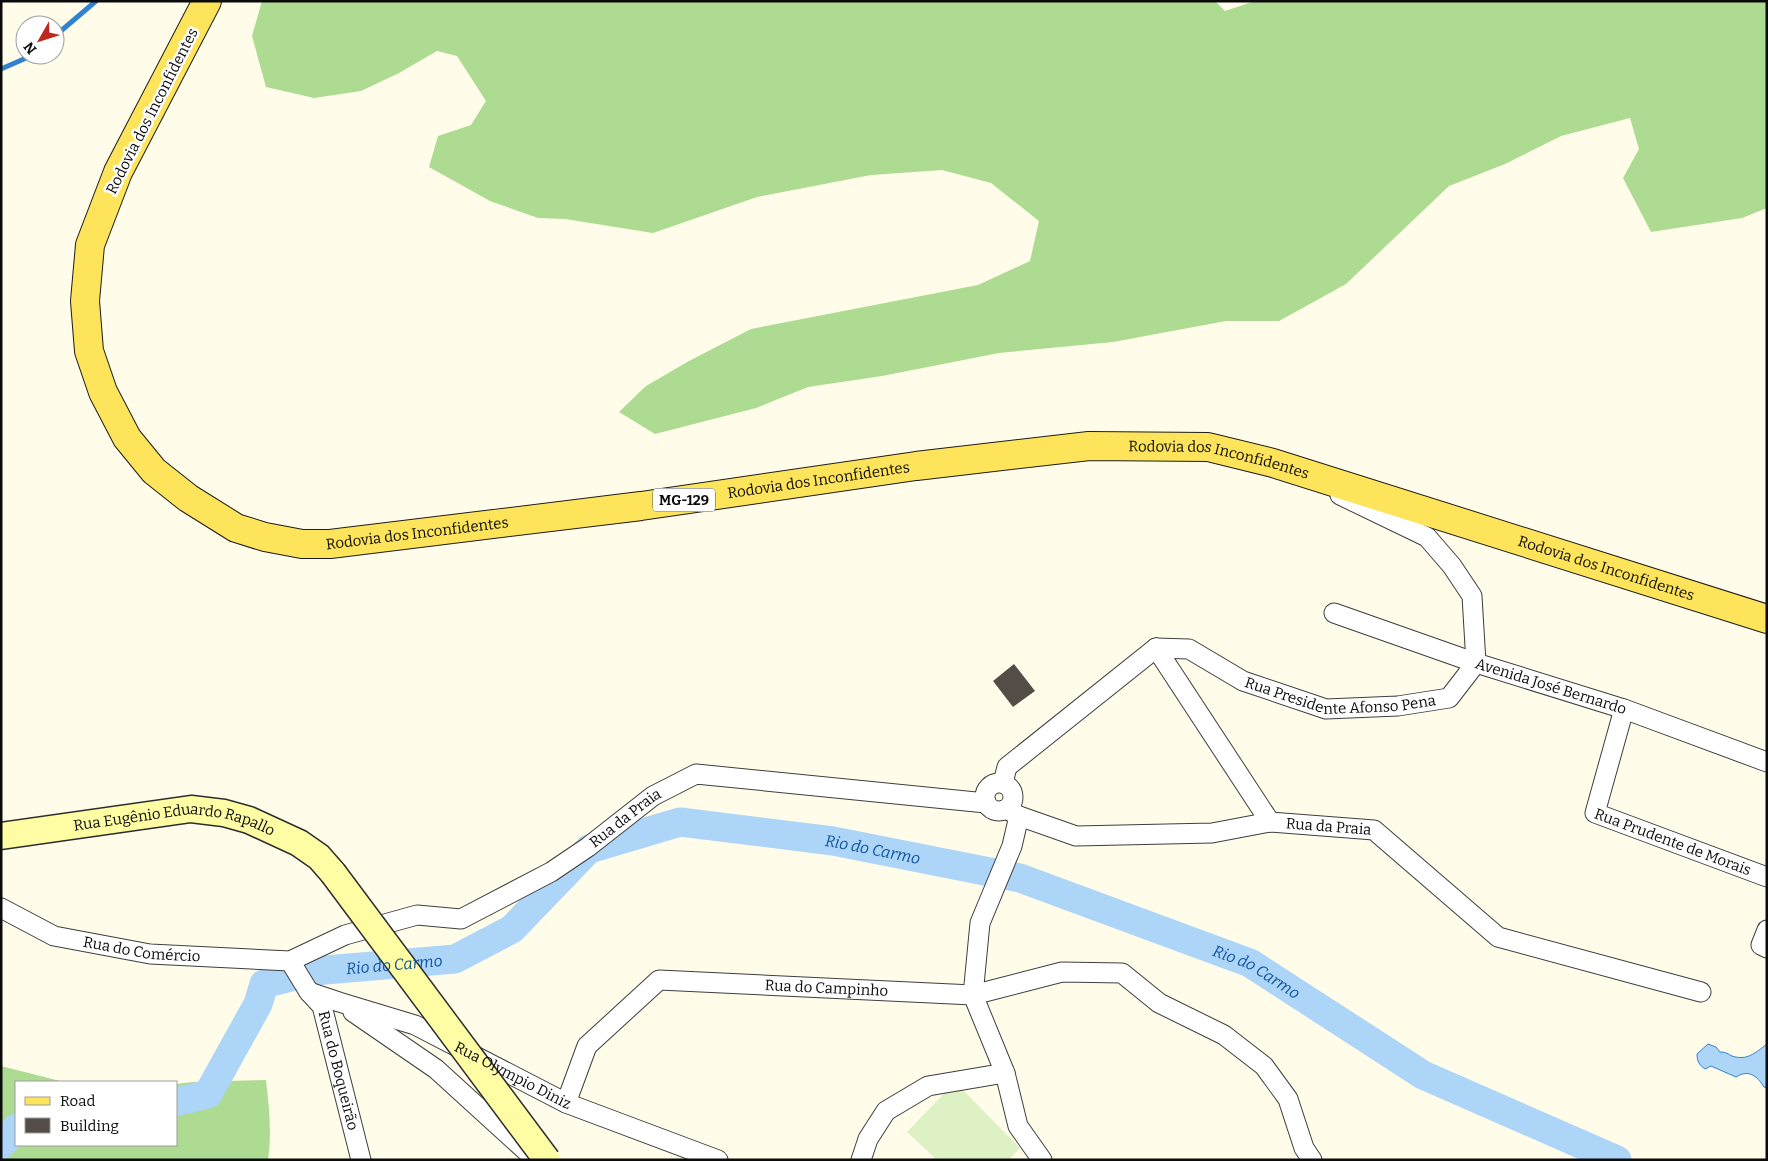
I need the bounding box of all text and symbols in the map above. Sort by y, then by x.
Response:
north arrow [15,15,65,65]
street label: Rodovia dos Inconfidentes [102,25,202,197]
text: N [20,38,40,57]
street label: Rodovia dos Inconfidentes [1128,437,1311,483]
street label: Rodovia dos Inconfidentes [726,458,911,502]
road number: MG-129 [653,488,715,512]
street label: Rodovia dos Inconfidentes [325,513,510,553]
street label: Rodovia dos Inconfidentes [1516,532,1697,605]
street label: Avenida José Bernardo [1473,654,1629,718]
street label: Rua Presidente Afonso Pena [1243,673,1437,718]
street label: Rua da Praia [586,785,664,851]
street label: Rua Eugênio Eduardo Rapallo [72,800,278,840]
street label: Rua Prudente de Morais [1592,805,1754,879]
street label: Rua da Praia [1285,814,1372,839]
water label: Rio do Carmo [824,831,922,868]
street label: Rua do Comércio [82,933,201,966]
water label: Rio do Carmo [1210,941,1304,1003]
water label: Rio do Carmo [345,951,443,978]
street label: Rua do Campinho [764,976,889,1000]
street label: Rua do Boqueirão [315,1009,362,1132]
street label: Rua Olympio Diniz [451,1038,573,1113]
legend [15,1081,178,1146]
text: Road [60,1092,95,1110]
text: Building [60,1117,119,1135]

